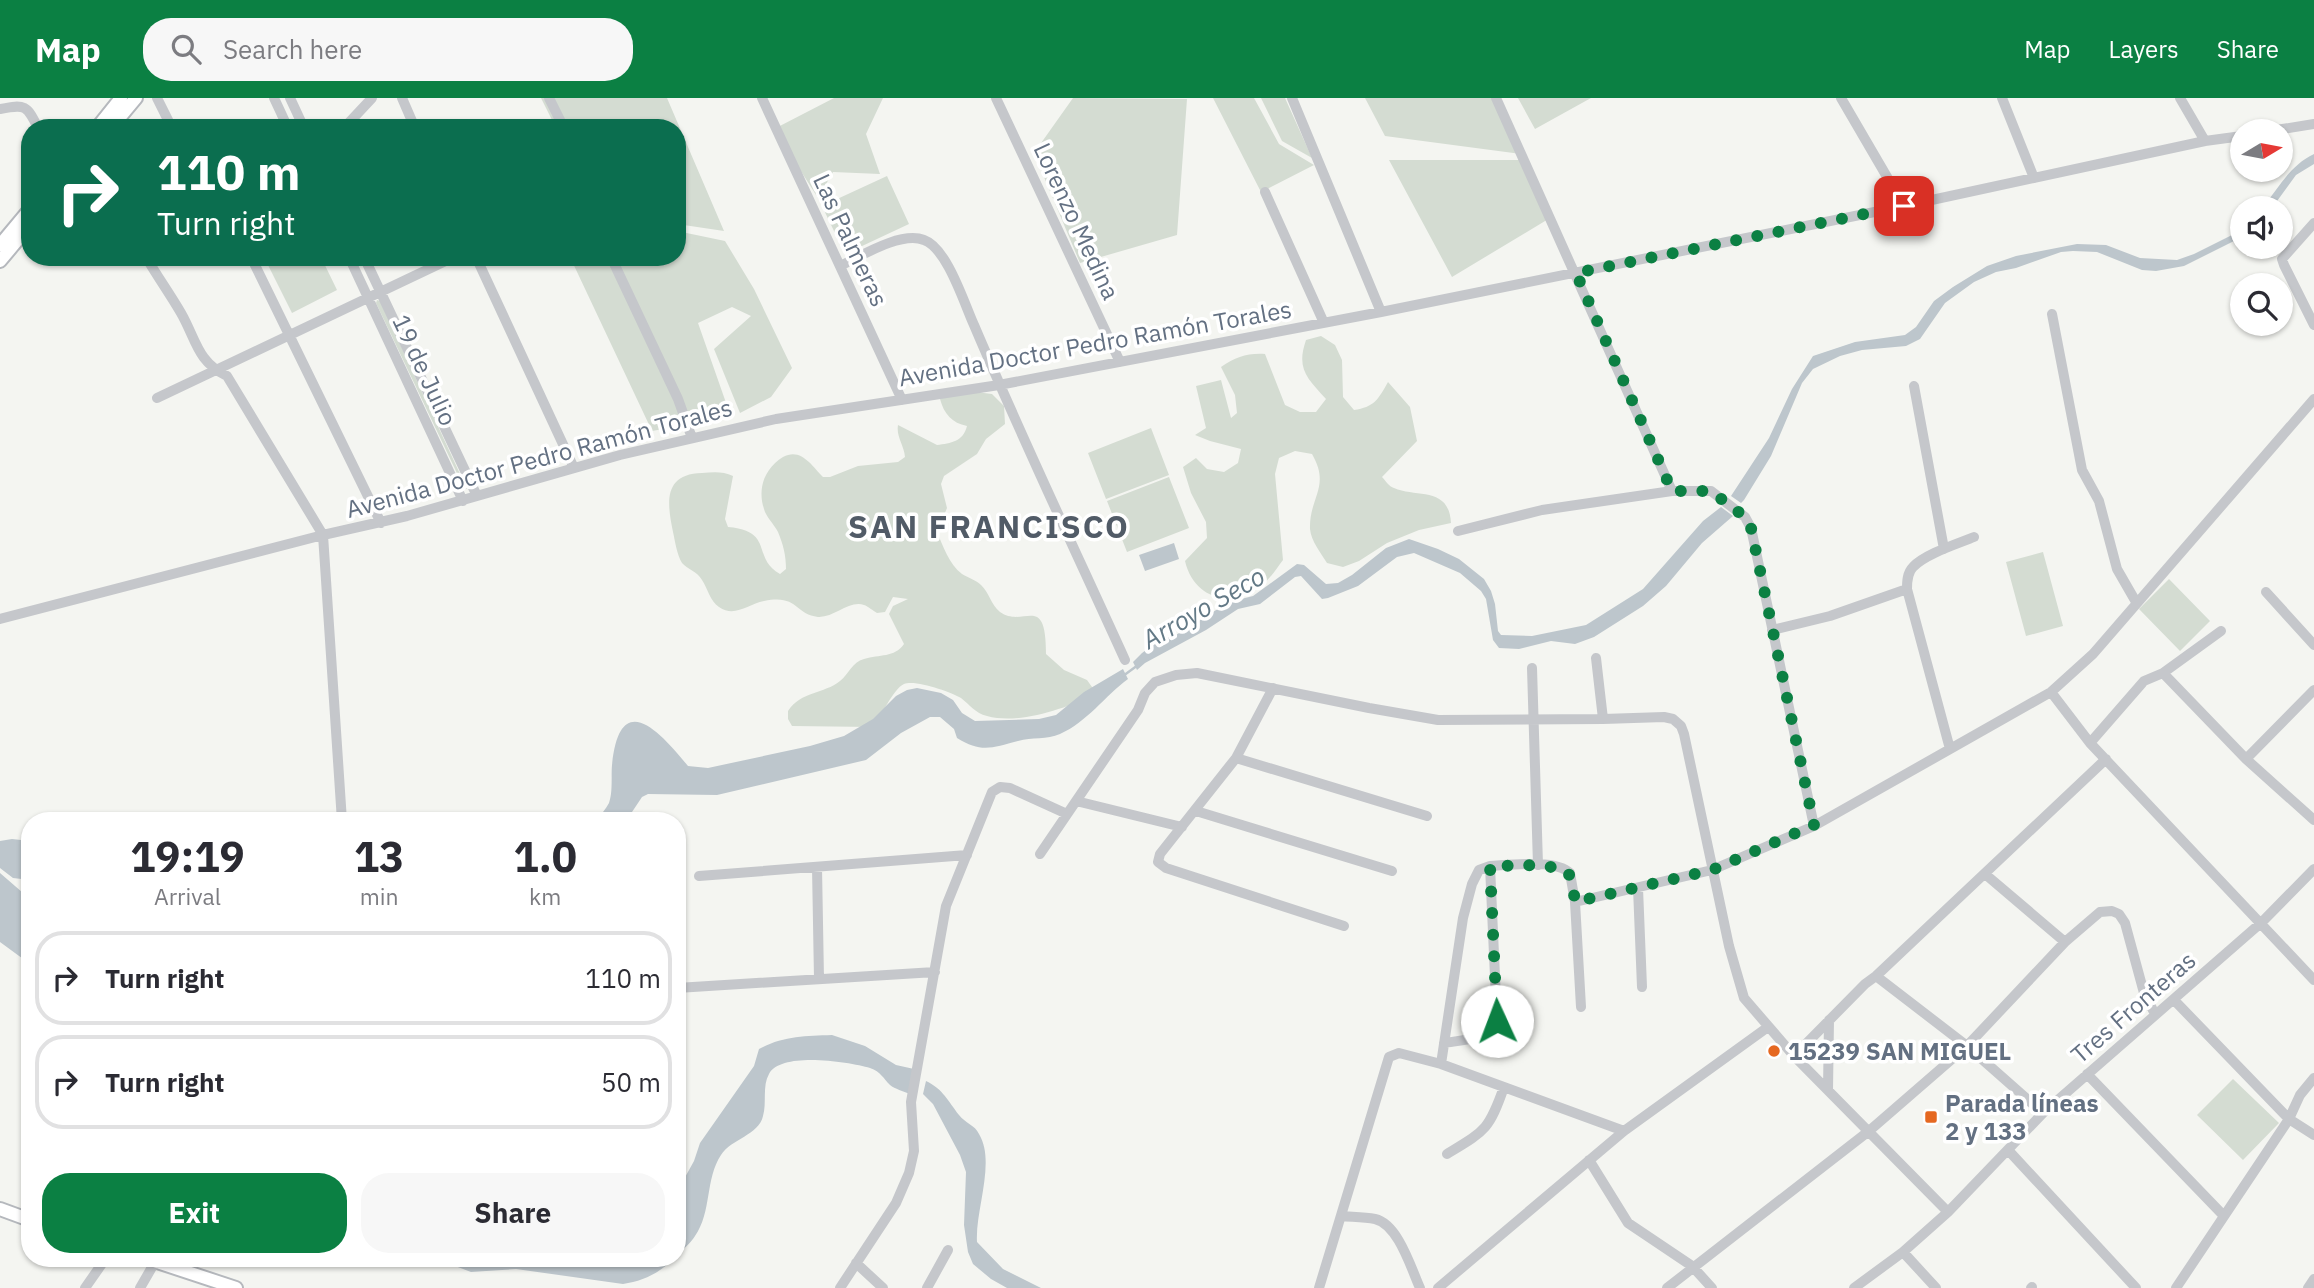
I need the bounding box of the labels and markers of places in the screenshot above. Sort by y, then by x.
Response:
pin [1874,176,1934,236]
place label: 15239 SAN MIGUEL [1788,1035,2011,1067]
marker: 15239 SAN MIGUEL [1766,1043,1782,1059]
place label: Parada líneas 2 y 133 [1945,1087,2099,1147]
marker: Parada líneas 2 y 133 [1923,1109,1939,1125]

